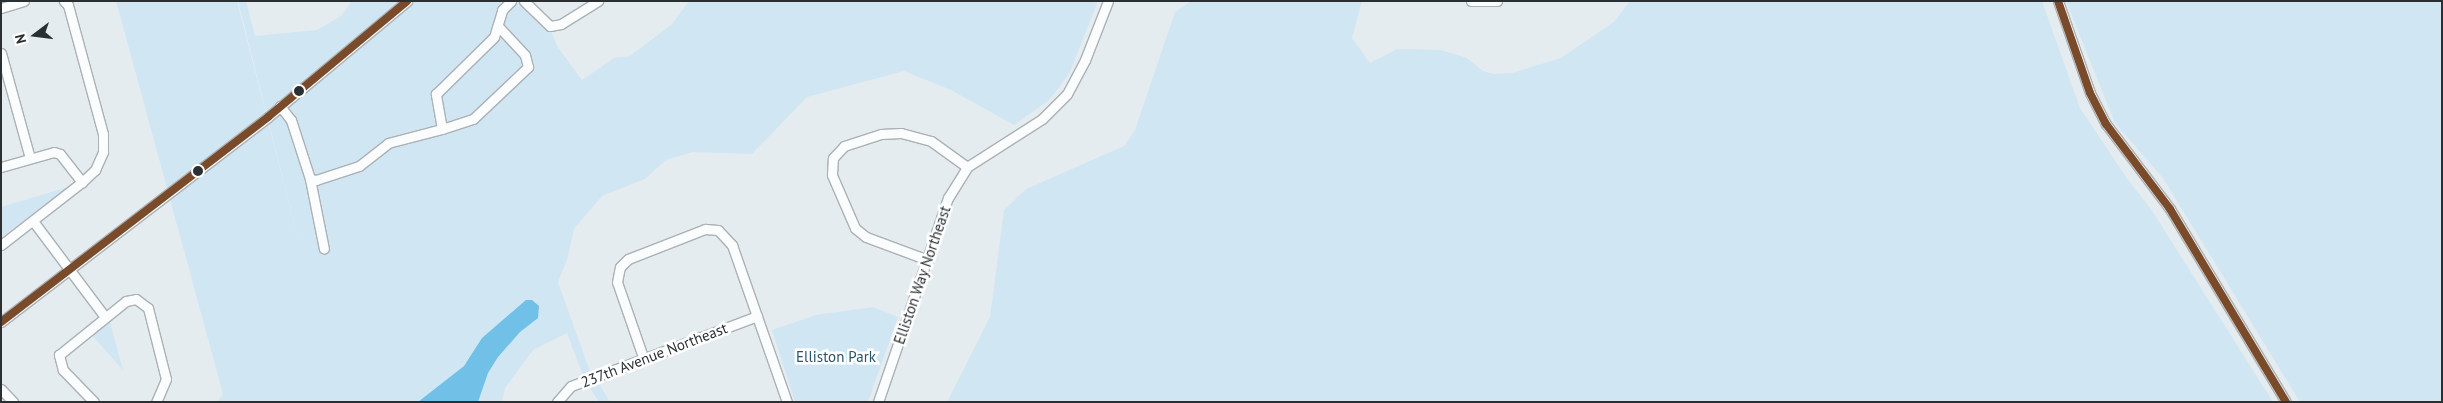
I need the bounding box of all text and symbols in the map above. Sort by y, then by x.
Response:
north arrow [10,10,60,60]
text: N [11,32,30,46]
unlabelled marker [294,86,304,96]
unlabelled marker [193,166,203,176]
street label: Elliston Way Northeast [890,203,954,347]
street label: 237th Avenue Northeast [578,319,730,391]
park label: Elliston Park [796,348,876,366]

